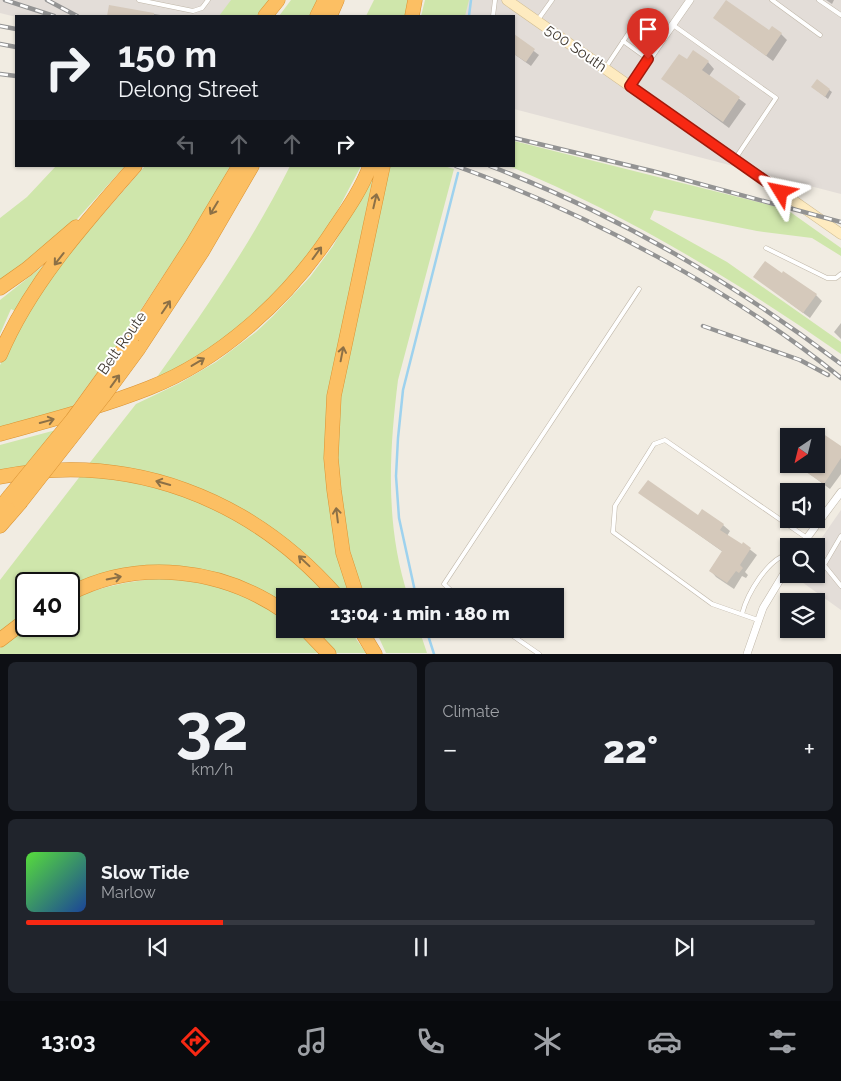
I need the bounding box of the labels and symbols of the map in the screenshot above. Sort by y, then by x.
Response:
pin [627,8,669,59]
street label: 500 South [542,20,610,76]
position arrow [754,165,806,217]
one-way arrow [371,193,380,209]
one-way arrow [209,201,219,215]
one-way arrow [312,246,322,260]
one-way arrow [54,252,64,266]
one-way arrow [161,301,171,315]
street label: Belt Route [94,308,150,378]
one-way arrow [338,346,348,362]
one-way arrow [190,357,204,367]
one-way arrow [110,374,120,388]
one-way arrow [39,416,55,425]
north arrow [780,428,825,472]
one-way arrow [155,478,171,488]
one-way arrow [332,507,342,523]
one-way arrow [297,555,310,567]
speed limit sign: 40 [15,572,80,637]
one-way arrow [106,572,122,582]

